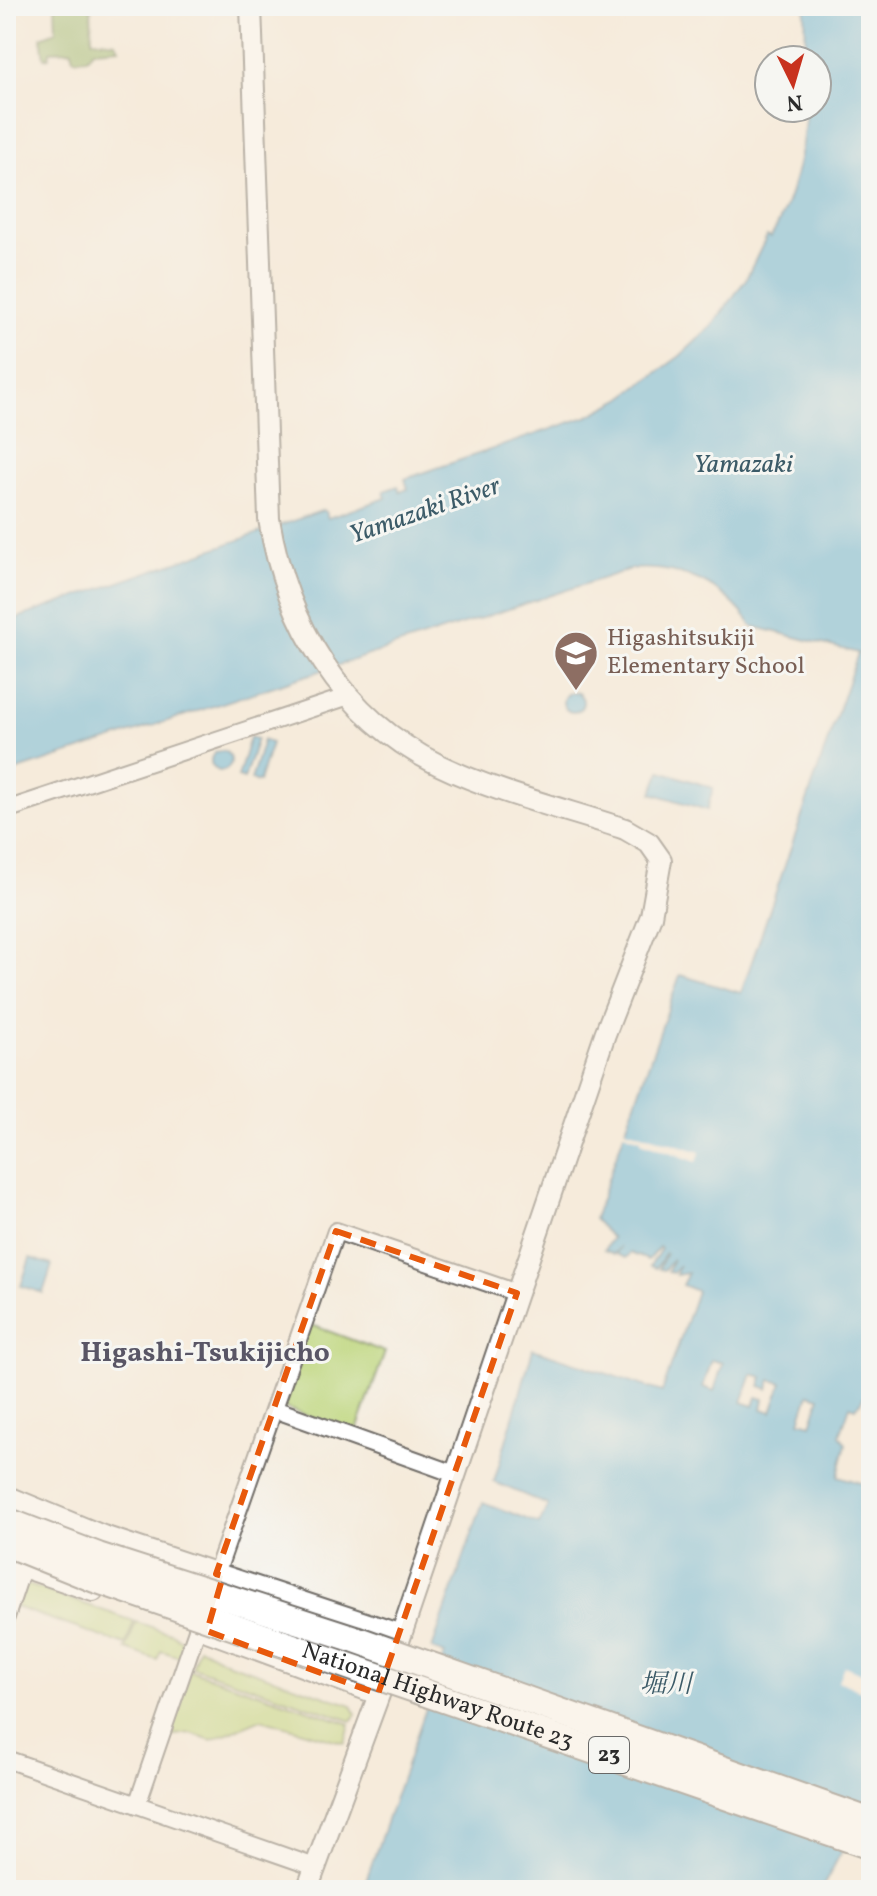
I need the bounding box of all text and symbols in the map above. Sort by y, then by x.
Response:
north arrow [753,44,833,124]
text: N [785,85,804,118]
water label: Yamazaki [693,447,793,483]
water label: Yamazaki River [345,468,506,554]
place label: Higashitsukiji Elementary School [607,622,805,684]
school or university icon: Higashitsukiji Elementary School [552,629,600,692]
district label: Higashi-Tsukijicho [80,1334,330,1373]
street label: National Highway Route 23 [297,1634,578,1759]
water label: 堀川 [640,1667,695,1703]
road number: 23 [589,1737,629,1773]

